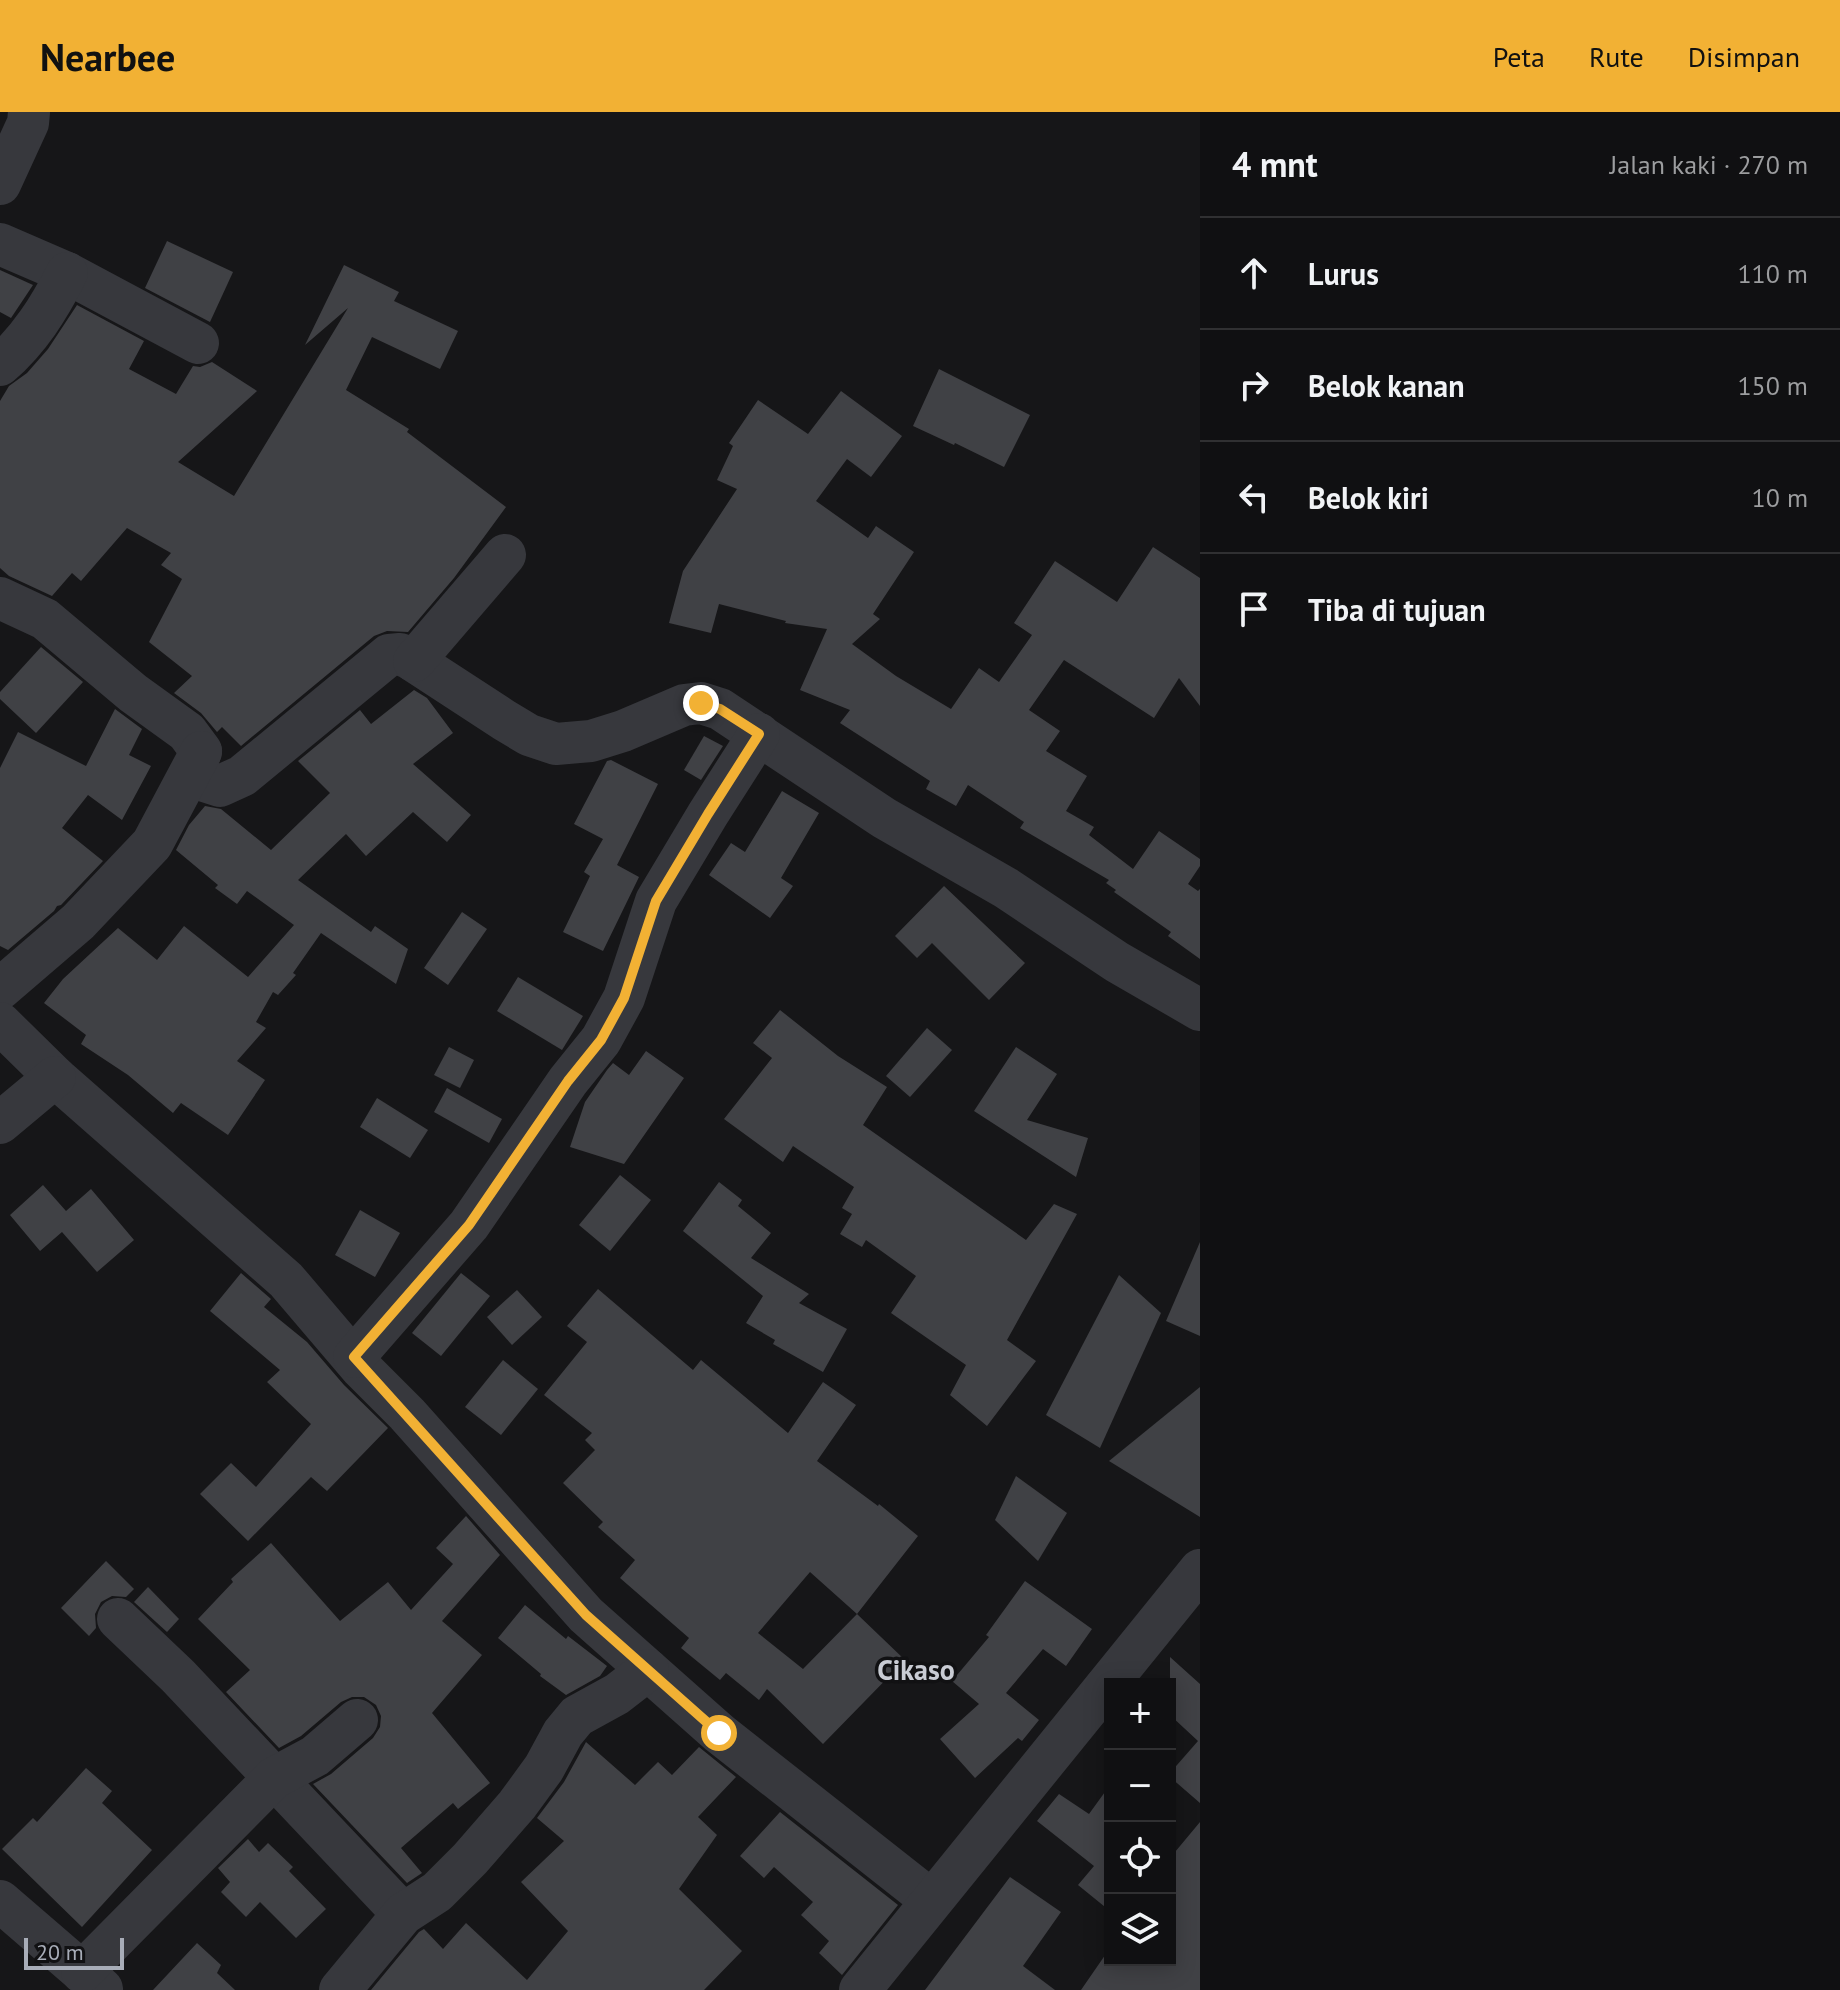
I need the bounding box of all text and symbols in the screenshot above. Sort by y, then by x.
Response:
text: Nearbee [40,32,175,81]
text: Peta [1493,38,1545,75]
text: Rute [1589,38,1644,75]
text: Disimpan [1688,38,1800,75]
text: 4 mnt [1232,142,1318,186]
text: Jalan kaki · 270 m [1610,148,1808,181]
icon: ahead [1232,251,1276,295]
text: Lurus [1308,254,1379,293]
text: 110 m [1737,257,1808,290]
icon: right [1232,363,1276,407]
text: Belok kanan [1308,366,1465,405]
text: 150 m [1737,369,1808,402]
icon: left [1232,475,1276,519]
text: Belok kiri [1308,478,1429,517]
text: 10 m [1752,481,1808,514]
icon: arrive [1232,587,1276,631]
text: Tiba di tujuan [1308,590,1486,629]
route end [683,685,719,721]
district label: Cikaso [877,1651,955,1688]
map controls [1104,1678,1176,1966]
button: + [1104,1678,1176,1750]
route start [701,1715,737,1751]
button: − [1104,1750,1176,1822]
button: locate [1104,1822,1176,1894]
button: layers [1104,1894,1176,1966]
scale bar [24,1934,124,1970]
text: 20 m [36,1938,84,1966]

